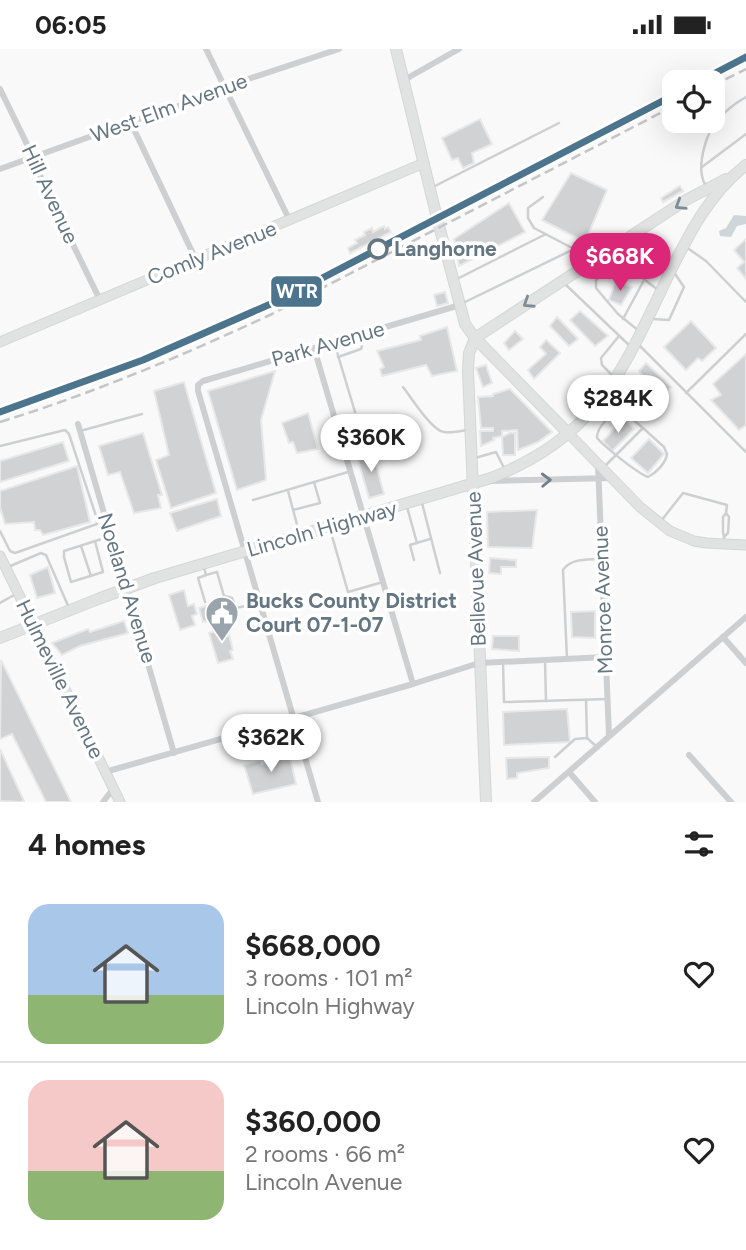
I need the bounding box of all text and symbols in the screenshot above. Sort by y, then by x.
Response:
text: 06:05 [35,9,107,41]
street label: West Elm Avenue [87,68,251,147]
map controls [662,70,725,133]
button: locate [662,70,725,133]
street label: Hill Avenue [17,140,84,247]
one-way arrow [674,196,687,209]
street label: Comly Avenue [144,215,280,290]
pin: $668K [571,233,669,293]
place label: Langhorne [394,236,497,261]
marker: Langhorne [368,239,388,259]
text: $668K [586,242,654,270]
line badge: WTR [270,275,323,308]
text: WTR [276,280,318,303]
one-way arrow [522,295,535,308]
street label: Park Avenue [269,315,387,372]
pin: $284K [569,375,667,435]
text: $284K [583,384,653,412]
pin: $360K [322,415,420,474]
text: $360K [336,423,406,451]
one-way arrow [541,472,552,487]
street label: Bellevue Avenue [460,491,491,647]
street label: Lincoln Highway [244,495,400,562]
street label: Noeland Avenue [93,510,162,666]
street label: Monroe Avenue [587,525,618,675]
place label: Bucks County District Court 07-1-07 [246,588,457,637]
public building icon: Bucks County District Court 07-1-07 [203,594,241,643]
street label: Hulmeville Avenue [11,595,110,762]
pin: $362K [222,715,320,774]
text: $362K [237,723,305,751]
icon: filters [680,825,718,863]
text: 4 homes [28,826,145,863]
text: $668,000 [245,927,381,964]
icon: home [84,932,168,1016]
icon: heart [680,955,718,993]
text: 3 rooms · 101 m² [245,964,412,992]
text: Lincoln Highway [245,992,415,1020]
text: $360,000 [245,1103,381,1140]
icon: home [84,1108,168,1192]
icon: heart [680,1131,718,1169]
text: 2 rooms · 66 m² [245,1140,405,1168]
text: Lincoln Avenue [245,1168,402,1196]

